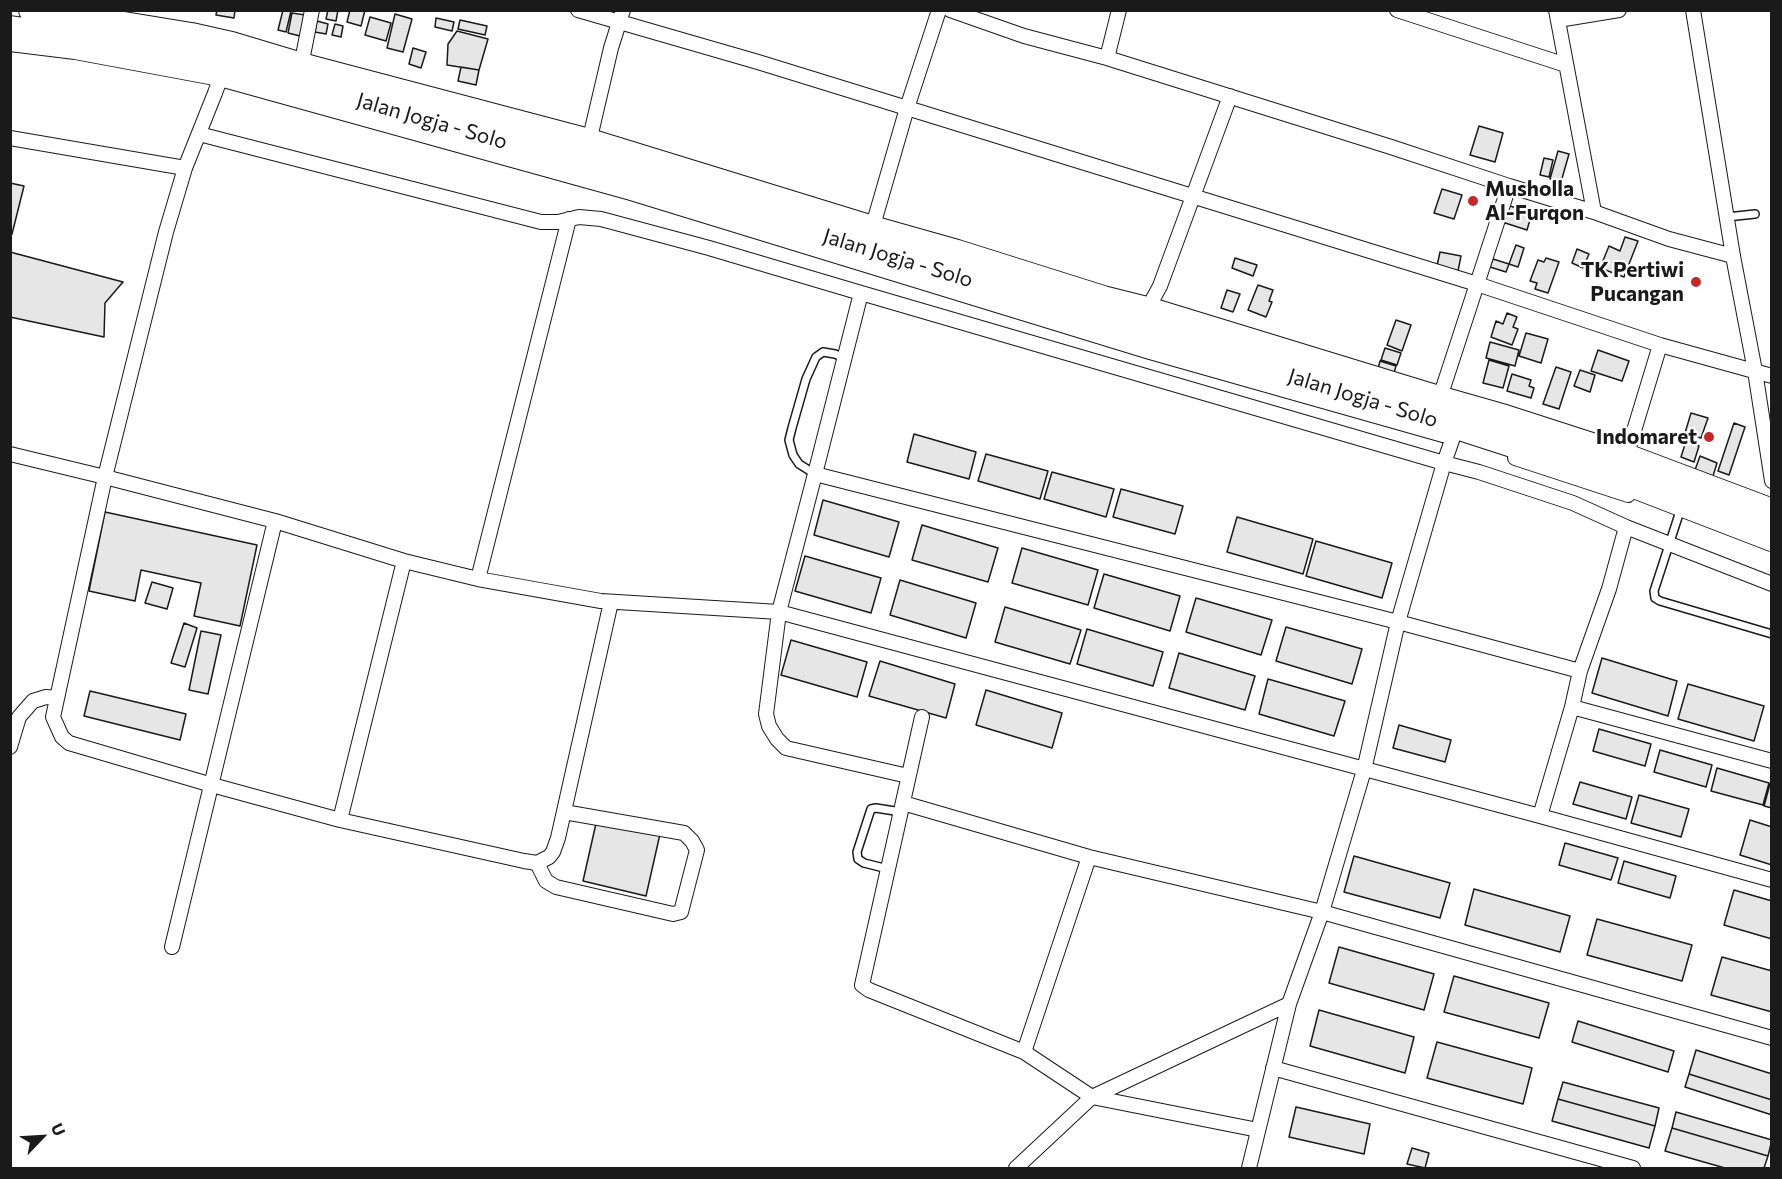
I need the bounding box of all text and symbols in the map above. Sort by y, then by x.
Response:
street label: Jalan Jogja - Solo [354,87,510,155]
place label: Musholla Al-Furqon [1485,176,1584,226]
marker: Musholla Al-Furqon [1466,194,1480,208]
street label: Jalan Jogja - Solo [820,223,976,293]
place label: TK Pertiwi Pucangan [1581,257,1684,307]
marker: TK Pertiwi Pucangan [1689,275,1703,289]
street label: Jalan Jogja - Solo [1285,363,1441,433]
place label: Indomaret [1596,424,1697,450]
marker: Indomaret [1702,430,1716,444]
north arrow [12,1107,72,1167]
text: U [48,1120,70,1138]

